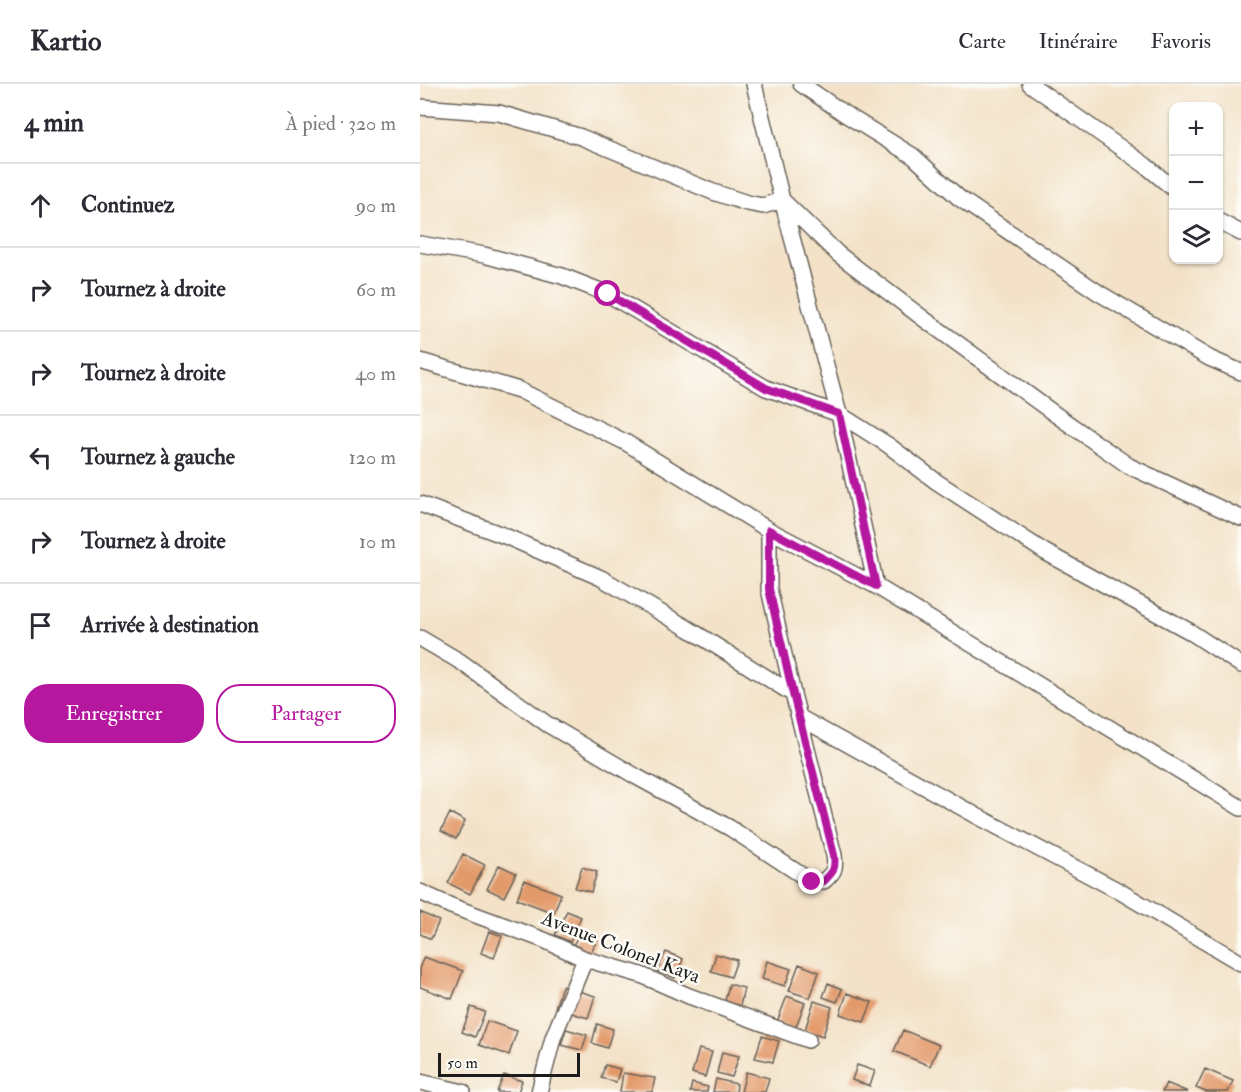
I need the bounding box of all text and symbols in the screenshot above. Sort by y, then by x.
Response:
text: Kartio [30,24,101,59]
text: Carte [958,28,1006,55]
text: Itinéraire [1039,28,1117,55]
text: Favoris [1150,28,1211,55]
map controls [1169,102,1223,264]
button: + [1169,102,1223,156]
text: 4 min [24,107,84,139]
text: À pied · 320 m [285,111,396,136]
button: − [1169,156,1223,210]
icon: ahead [24,189,57,222]
text: Continuez [81,191,174,219]
text: 90 m [356,193,396,218]
button: layers [1169,210,1223,264]
icon: right [24,273,57,306]
text: Tournez à droite [81,275,226,303]
text: 60 m [356,277,396,302]
route start [594,280,620,306]
icon: right [24,357,57,390]
text: Tournez à droite [81,359,226,387]
text: 40 m [355,361,396,386]
icon: left [24,441,57,474]
text: Tournez à gauche [81,443,235,471]
text: 120 m [349,445,396,470]
icon: right [24,525,57,558]
text: Tournez à droite [81,527,226,555]
text: 10 m [359,529,396,554]
icon: arrive [24,609,57,642]
text: Arrivée à destination [81,611,259,639]
button: Enregistrer [24,684,204,743]
button: Partager [216,684,396,743]
route end [798,868,824,894]
street label: Avenue Colonel Kaya [537,905,705,989]
scale bar [438,1050,580,1078]
text: 50 m [447,1053,478,1073]

